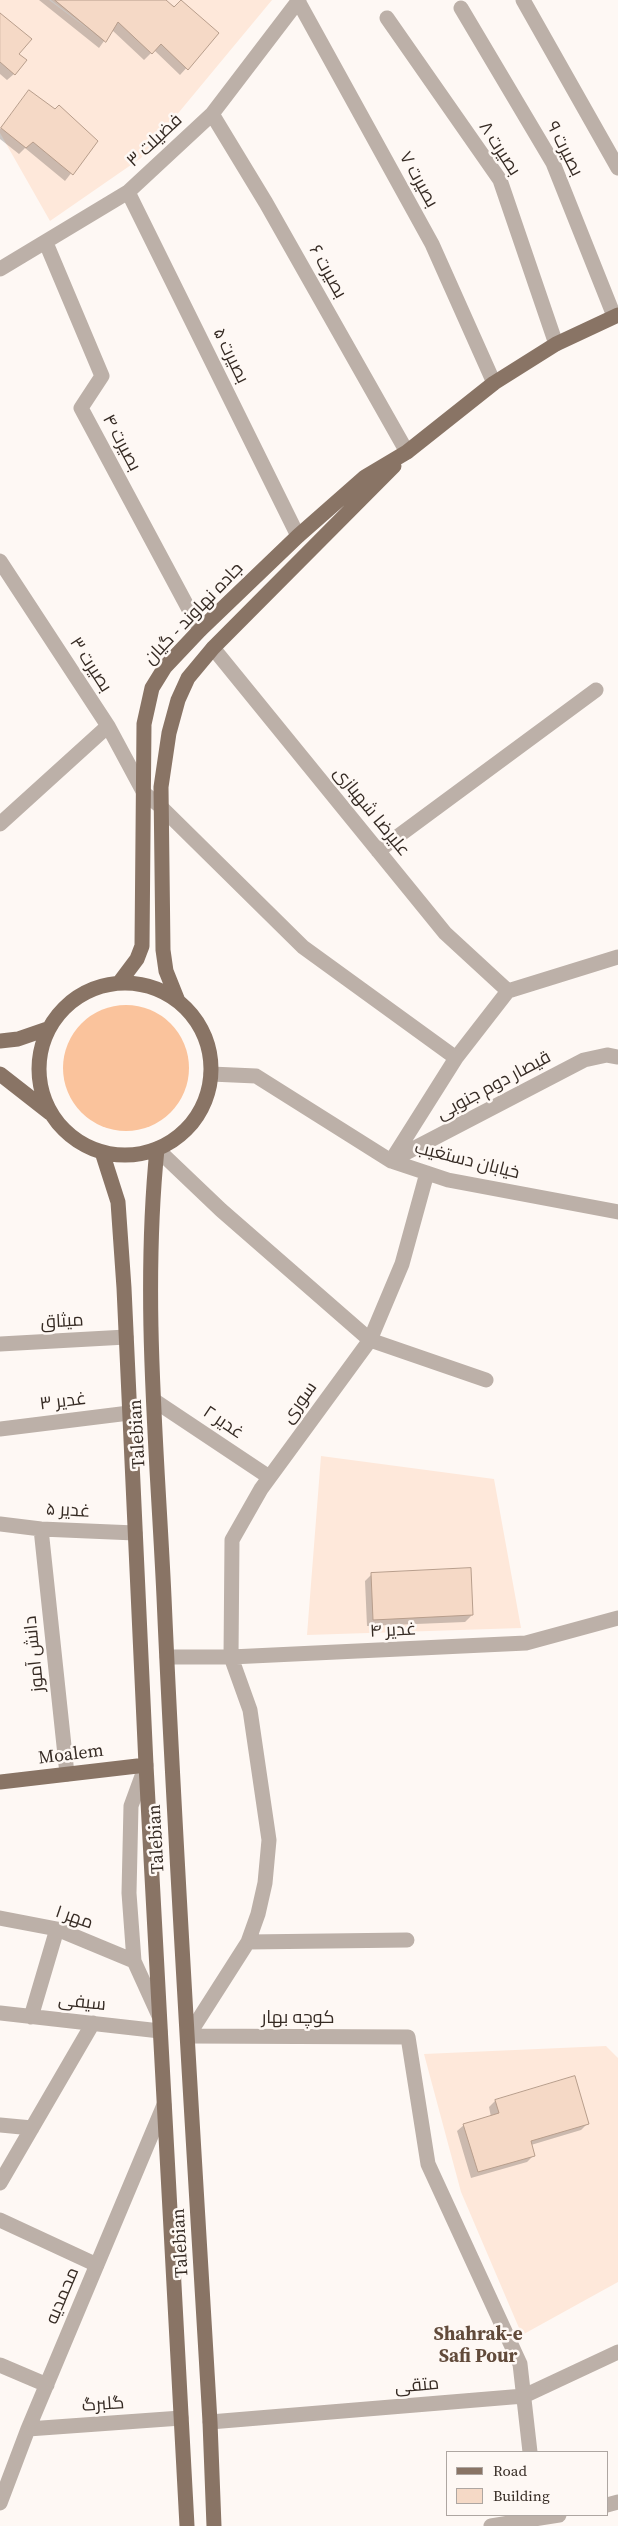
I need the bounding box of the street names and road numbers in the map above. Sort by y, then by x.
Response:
street label: فضیلت ۳ [123,110,187,172]
street label: بصیرت ۸ [473,118,525,180]
street label: بصیرت ۹ [541,118,587,180]
street label: بصیرت ۷ [394,148,442,212]
street label: بصیرت ۶ [304,241,350,303]
street label: بصیرت ۵ [207,325,253,387]
street label: بصیرت ۴ [97,411,145,475]
street label: جاده نهاوند - گیان [140,558,248,670]
street label: بصیرت ۳ [64,633,116,697]
street label: علیرضا شهبازی [328,763,414,861]
street label: قیصار دوم جنوبی [433,1047,555,1125]
street label: خیابان دستغیب [412,1138,522,1184]
street label: میثاق [40,1310,84,1334]
street label: سوری [278,1378,322,1428]
street label: غدیر ۳ [38,1388,88,1416]
street label: Talebian [125,1399,151,1469]
street label: غدیر ۲ [199,1402,247,1444]
street label: غدیر ۵ [45,1499,91,1523]
street label: دانش آموز [20,1615,50,1693]
street label: غدیر ۴ [369,1619,417,1643]
street label: Moalem [37,1740,105,1770]
street label: Talebian [144,1804,170,1874]
street label: مهر ۱ [52,1902,96,1934]
street label: سیفی [57,1990,107,2016]
street label: کوچه بهار [262,2007,334,2029]
street label: Talebian [168,2208,194,2278]
street label: محمدیه [41,2264,85,2328]
street label: متقی [394,2373,440,2399]
street label: گلبرگ [81,2393,125,2417]

